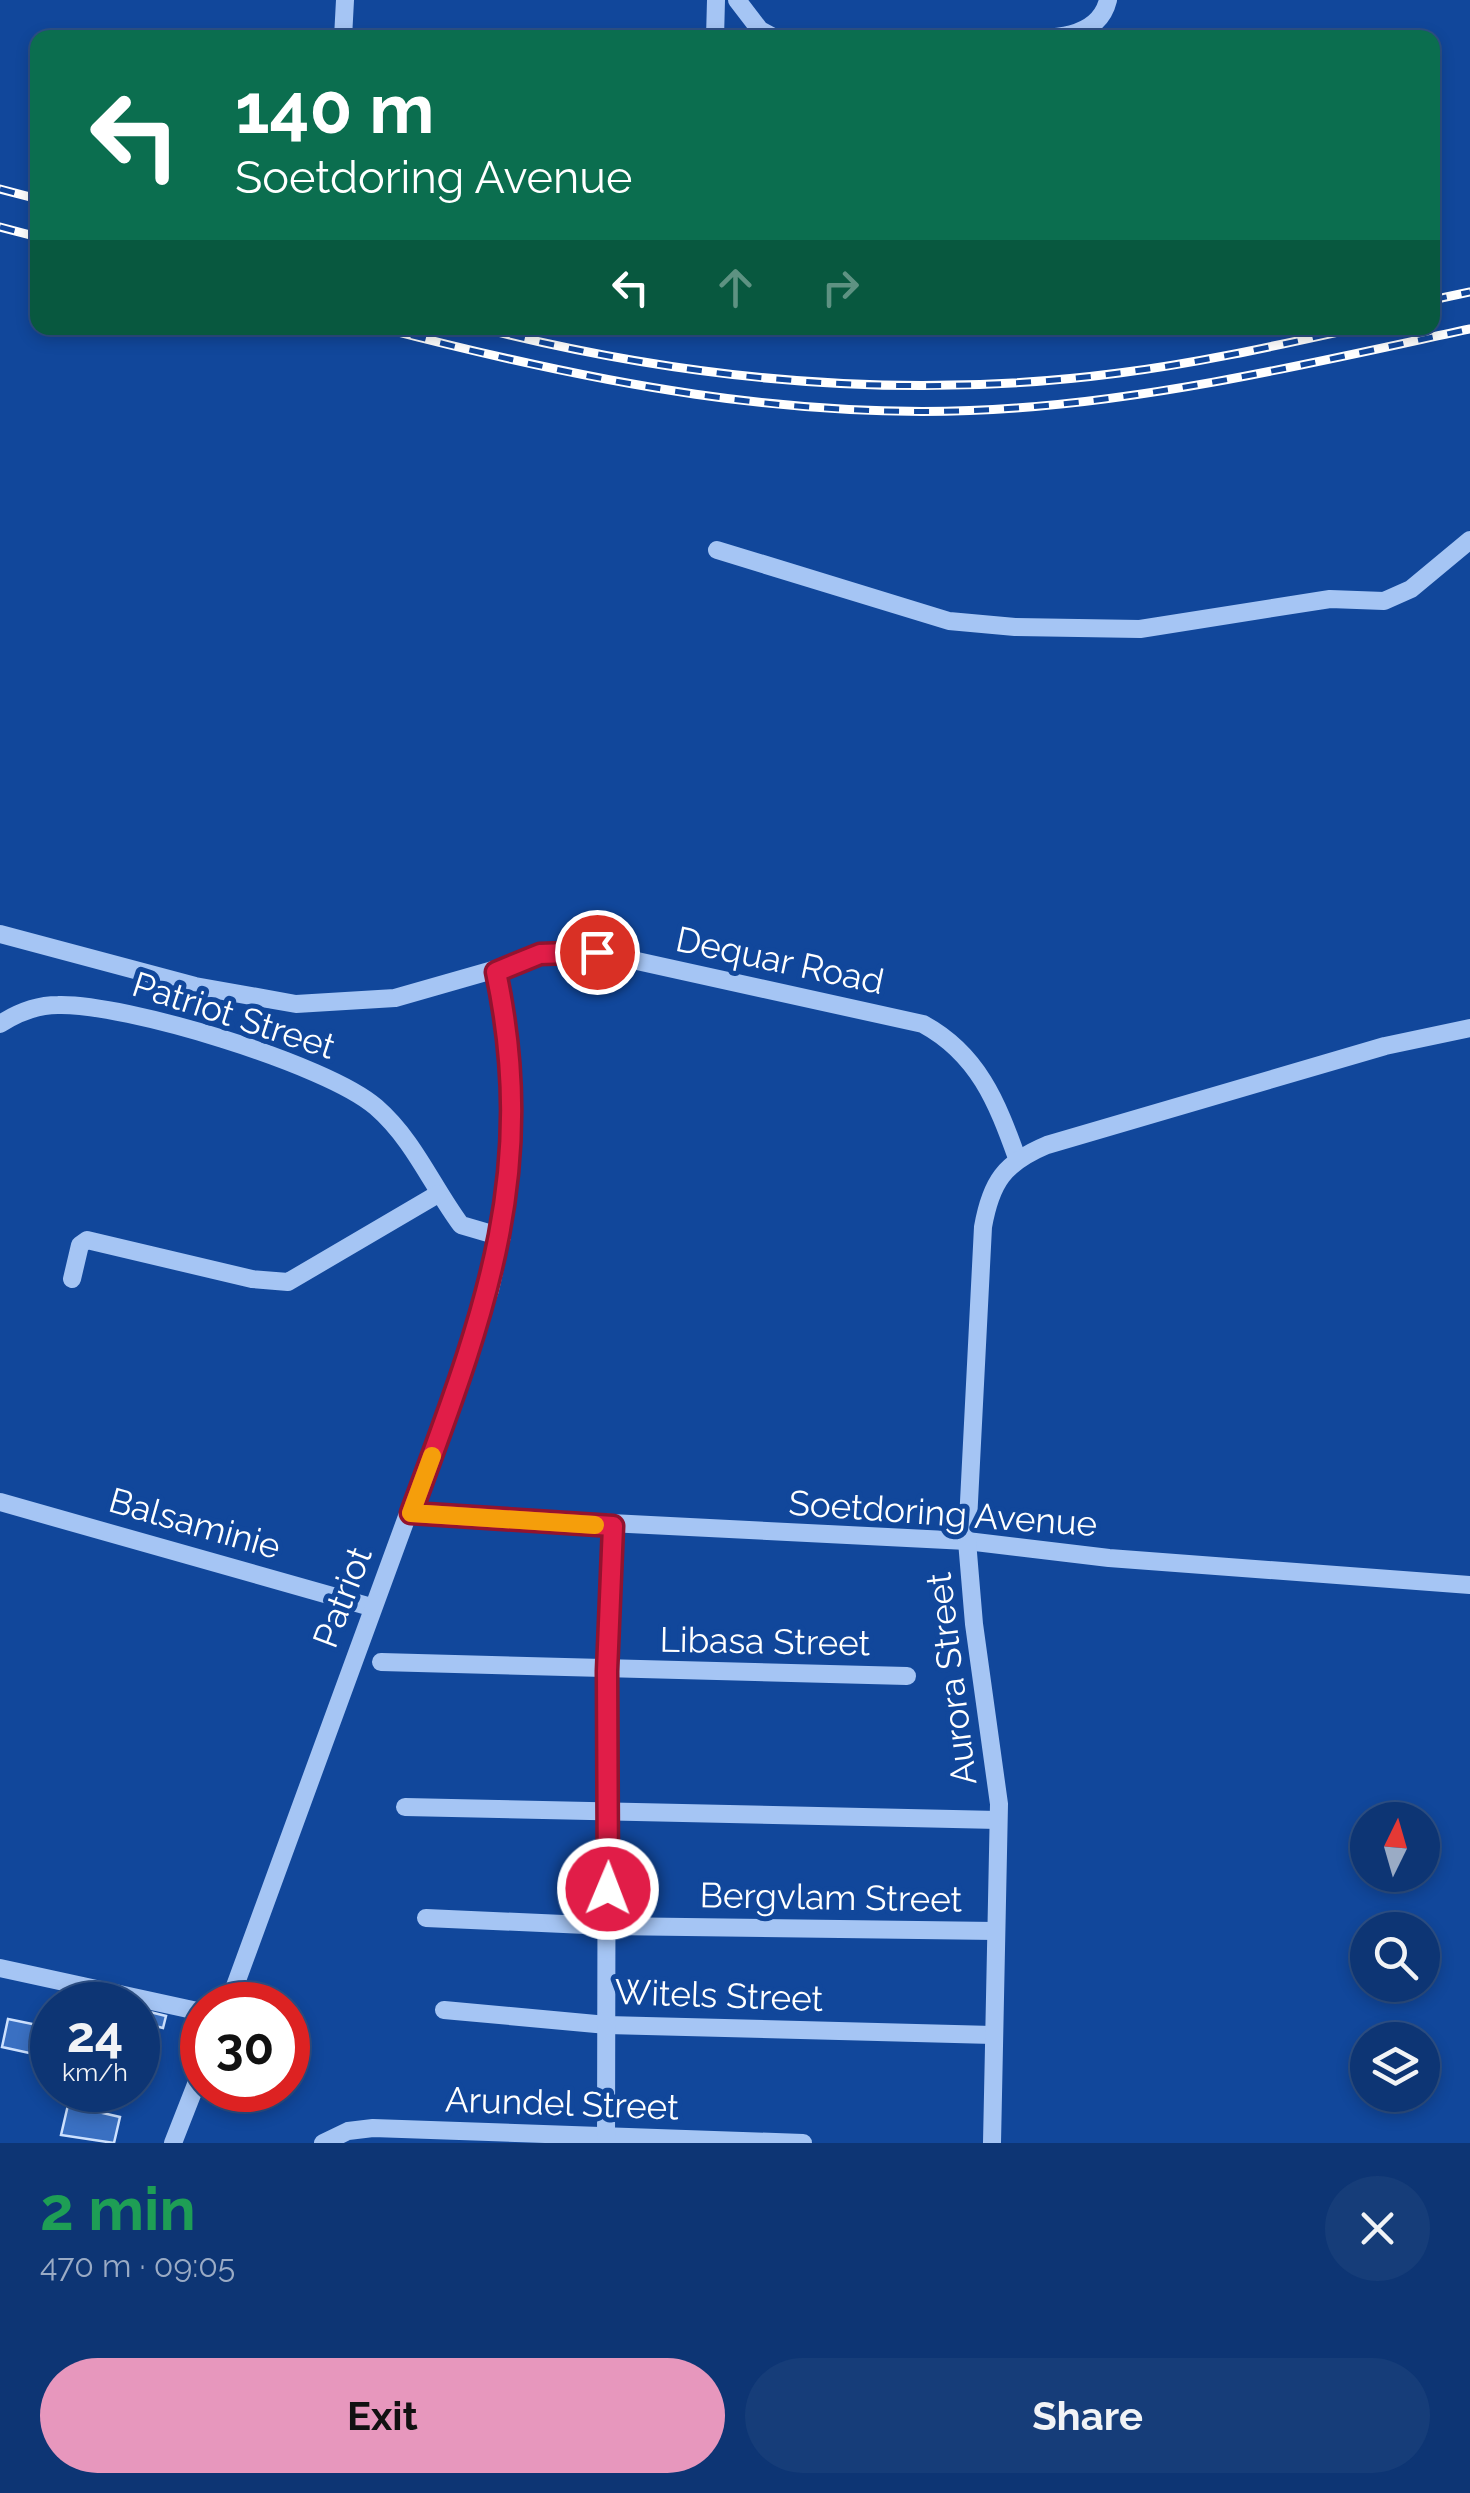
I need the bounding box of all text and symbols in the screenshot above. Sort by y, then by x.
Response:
text: 140 m [235,67,435,149]
icon: left [70,70,200,200]
text: Soetdoring Avenue [235,151,632,204]
icon: left [603,260,658,315]
icon: ahead [708,260,763,315]
icon: right [813,260,868,315]
pin [555,910,640,995]
street label: Dequar Road [672,918,888,1002]
icon: arrive [570,925,625,980]
street label: Patriot Street [128,963,341,1067]
street label: Balsaminie [105,1479,285,1567]
street label: Soetdoring Avenue [787,1482,1099,1544]
street label: Patriot [304,1541,380,1653]
street label: Aurora Street [918,1570,984,1788]
street label: Libasa Street [659,1619,871,1663]
north arrow [1350,1802,1440,1892]
map controls [1350,1802,1440,2112]
position arrow [556,1837,660,1941]
street label: Bergvlam Street [699,1874,963,1920]
button: search [1350,1912,1440,2002]
street label: Witels Street [614,1971,824,2019]
speed limit sign: 30 [180,1982,310,2112]
text: 24 [67,2005,123,2064]
button: layers [1350,2022,1440,2112]
text: km/h [62,2057,128,2087]
street label: Arundel Street [444,2078,680,2128]
text: 2 min [40,2174,196,2244]
button: close [1325,2176,1430,2281]
text: 470 m · 09:05 [40,2247,235,2284]
button: Exit [40,2358,725,2473]
button: Share [745,2358,1430,2473]

